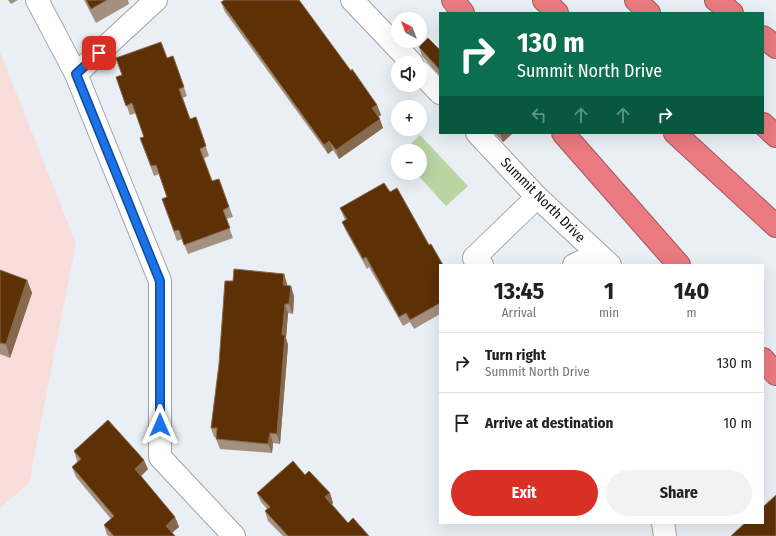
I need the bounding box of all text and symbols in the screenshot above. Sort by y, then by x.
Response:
north arrow [391,12,427,48]
map controls [391,12,427,180]
text: 130 m [517,26,585,59]
icon: right [451,28,503,80]
pin [82,36,116,70]
icon: arrive [88,42,110,64]
button: sound [391,56,427,92]
text: Summit North Drive [517,60,662,82]
button: + [391,100,427,136]
icon: left [528,104,550,126]
icon: ahead [570,104,592,126]
icon: ahead [612,104,634,126]
icon: right [654,104,676,126]
button: − [391,144,427,180]
street label: Summit North Drive [497,154,589,246]
text: 13:45 [494,277,544,305]
text: 1 [604,277,614,305]
text: 140 [674,277,709,305]
text: Arrival [502,305,536,320]
text: min [599,305,619,320]
text: m [687,305,697,320]
text: Turn right [485,346,546,364]
icon: right [451,352,473,374]
text: 130 m [717,354,752,372]
text: Summit North Drive [485,364,590,379]
position arrow [139,404,181,446]
icon: arrive [451,412,473,434]
text: Arrive at destination [485,414,613,432]
text: 10 m [723,414,752,432]
button: Exit [451,470,598,516]
button: Share [606,470,752,516]

